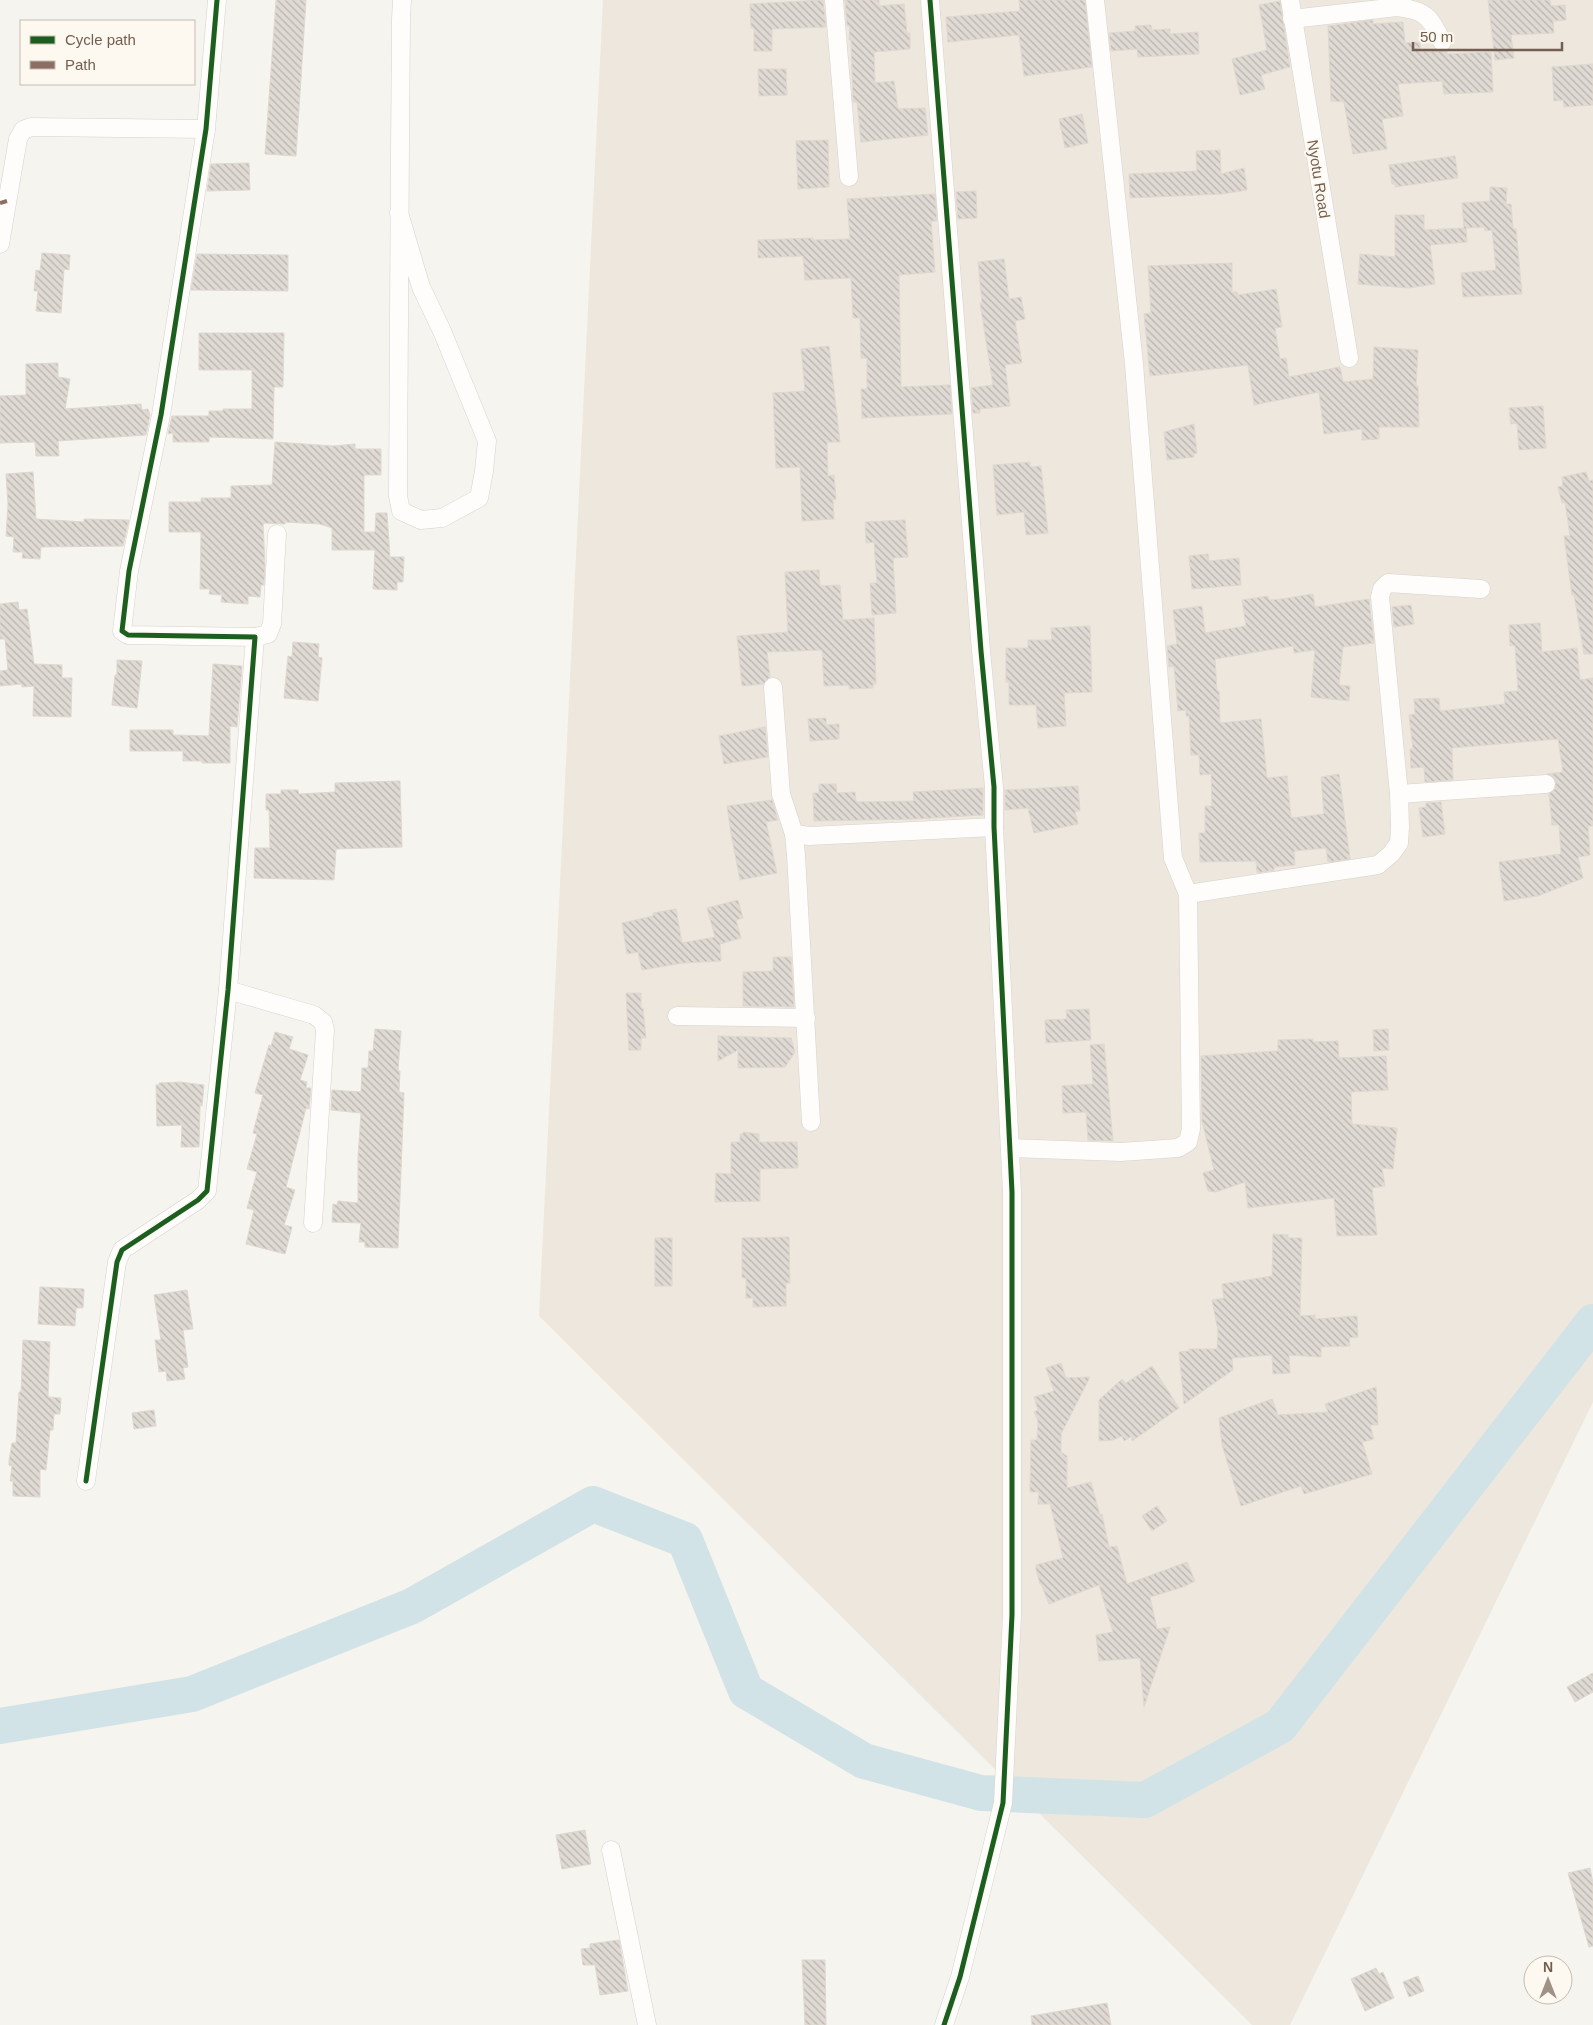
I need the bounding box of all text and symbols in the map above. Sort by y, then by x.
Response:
legend [20,20,195,85]
scale bar [1413,20,1562,52]
text: 50 m [1420,28,1453,45]
text: Cycle path [65,31,136,48]
text: Path [65,56,96,73]
street label: Nyotu Road [1304,139,1334,219]
north arrow [1523,1955,1573,2005]
text: N [1543,1959,1553,1975]

